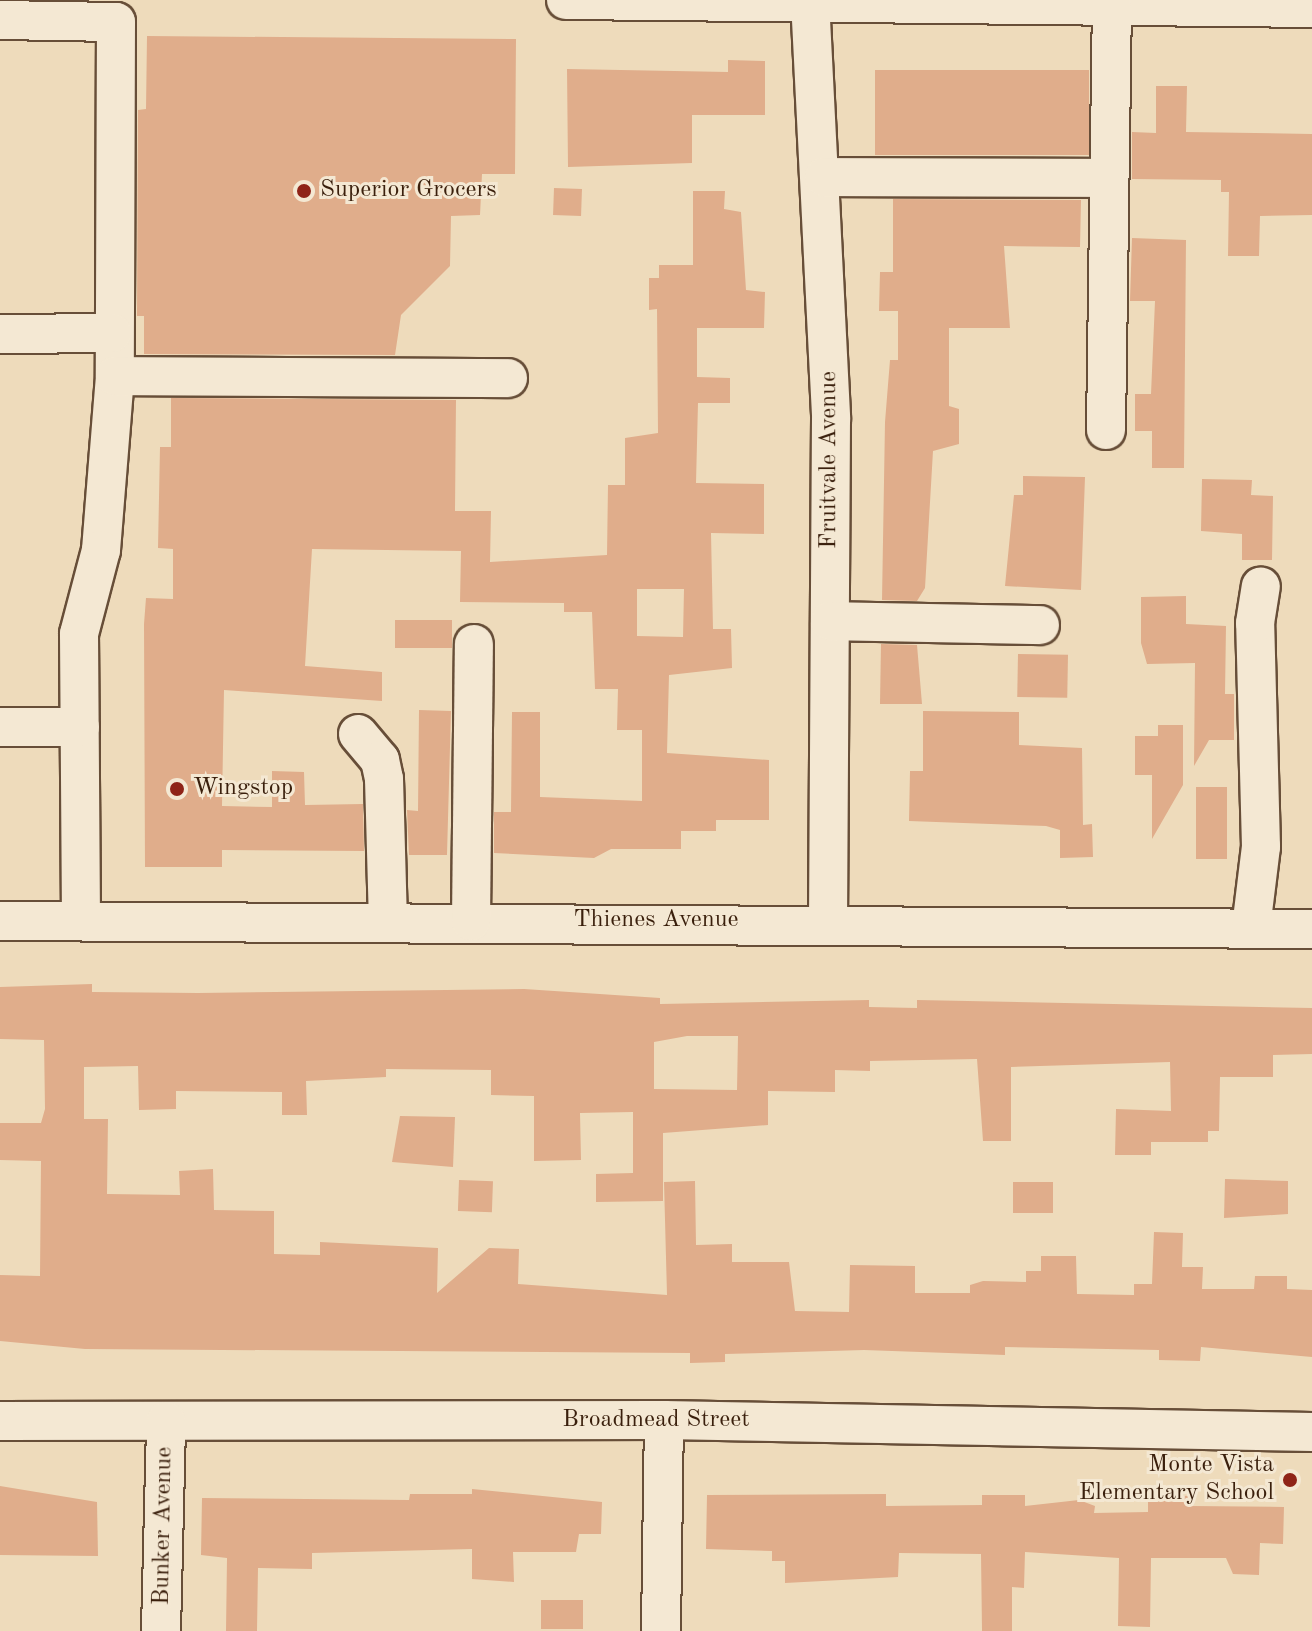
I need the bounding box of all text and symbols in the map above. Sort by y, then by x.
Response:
place label: Superior Grocers [320,177,497,205]
marker: Superior Grocers [295,182,313,200]
street label: Fruitvale Avenue [816,371,844,549]
place label: Wingstop [193,775,293,803]
marker: Wingstop [168,780,186,798]
street label: Thienes Avenue [573,907,739,935]
street label: Broadmead Street [562,1407,750,1435]
street label: Bunker Avenue [148,1446,180,1606]
place label: Monte Vista Elementary School [1079,1452,1274,1508]
marker: Monte Vista Elementary School [1281,1471,1299,1489]

